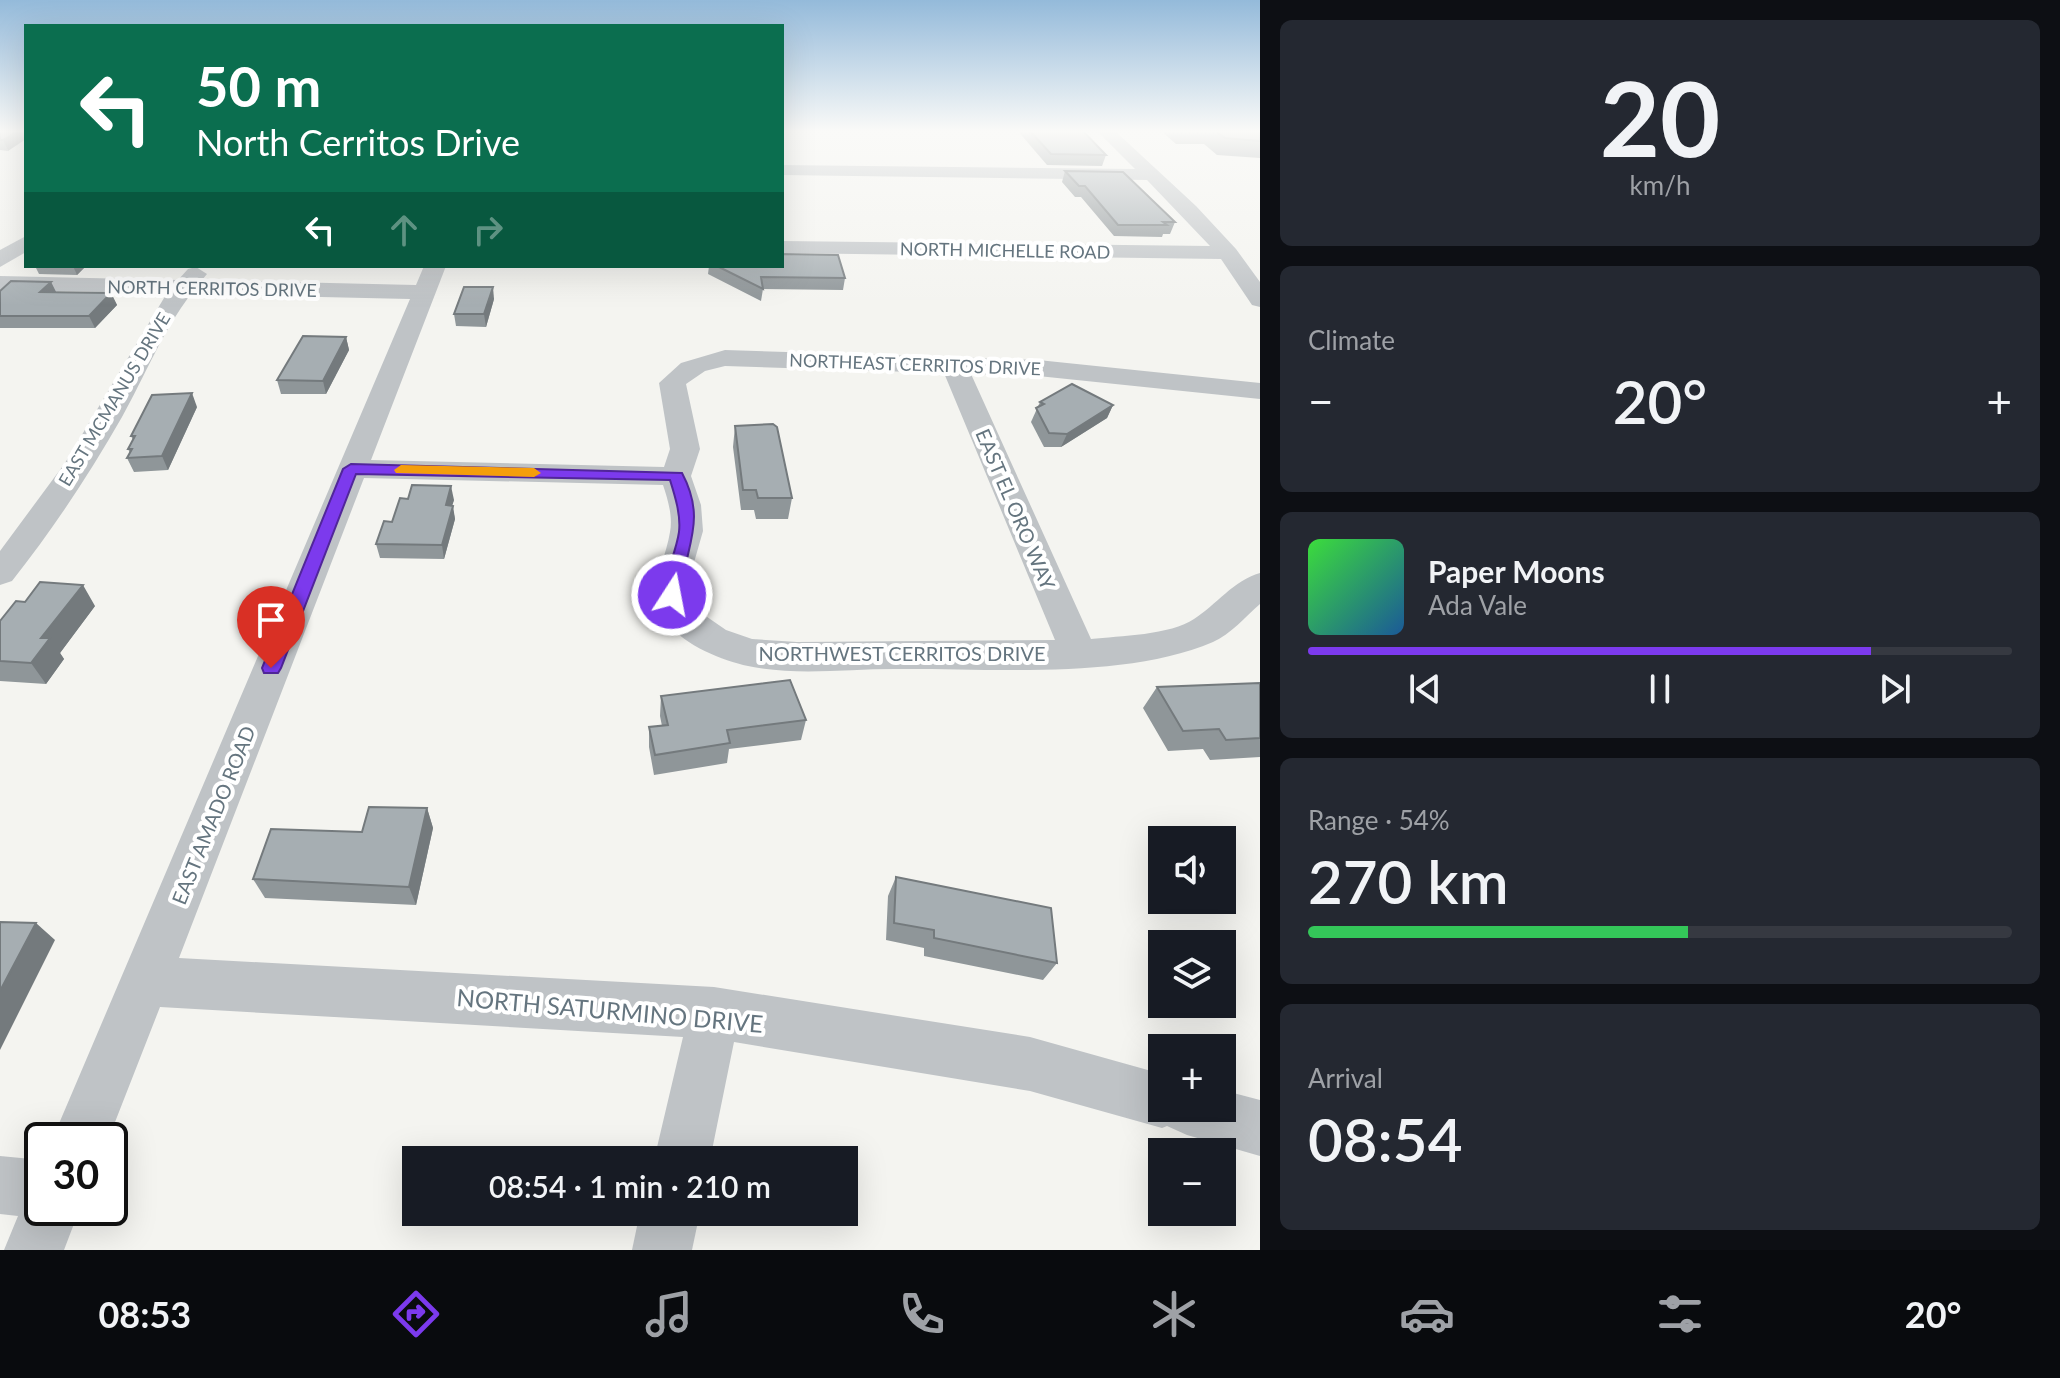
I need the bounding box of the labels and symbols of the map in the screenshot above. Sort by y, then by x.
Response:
street label: NORTH MICHELLE ROAD [900,237,1110,263]
street label: NORTH CERRITOS DRIVE [107,275,317,301]
street label: EAST MCMANUS DRIVE [53,308,175,490]
street label: NORTHEAST CERRITOS DRIVE [789,349,1041,379]
street label: EAST EL ORO WAY [971,425,1061,593]
position arrow [630,553,714,637]
pin [237,586,305,668]
street label: NORTHWEST CERRITOS DRIVE [758,641,1046,665]
street label: EAST AMADO ROAD [166,722,260,908]
street label: NORTH SATURMINO DRIVE [456,982,764,1038]
speed limit sign: 30 [24,1122,128,1226]

